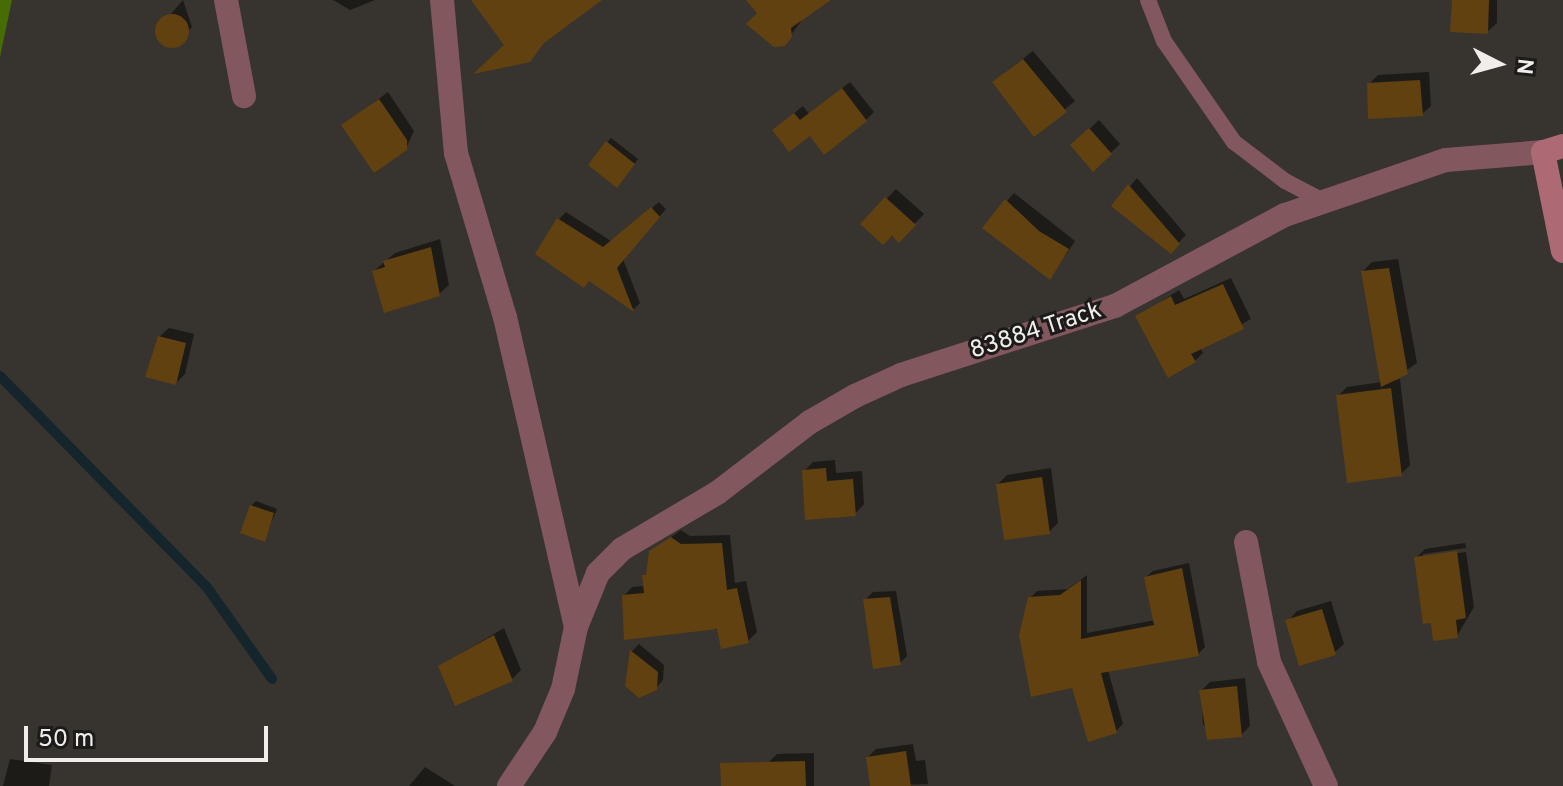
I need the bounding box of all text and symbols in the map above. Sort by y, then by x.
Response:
north arrow [1459,24,1539,104]
text: N [1509,57,1538,76]
street label: 83884 Track [966,297,1106,367]
scale bar [28,710,272,760]
text: 50 m [38,725,94,755]

